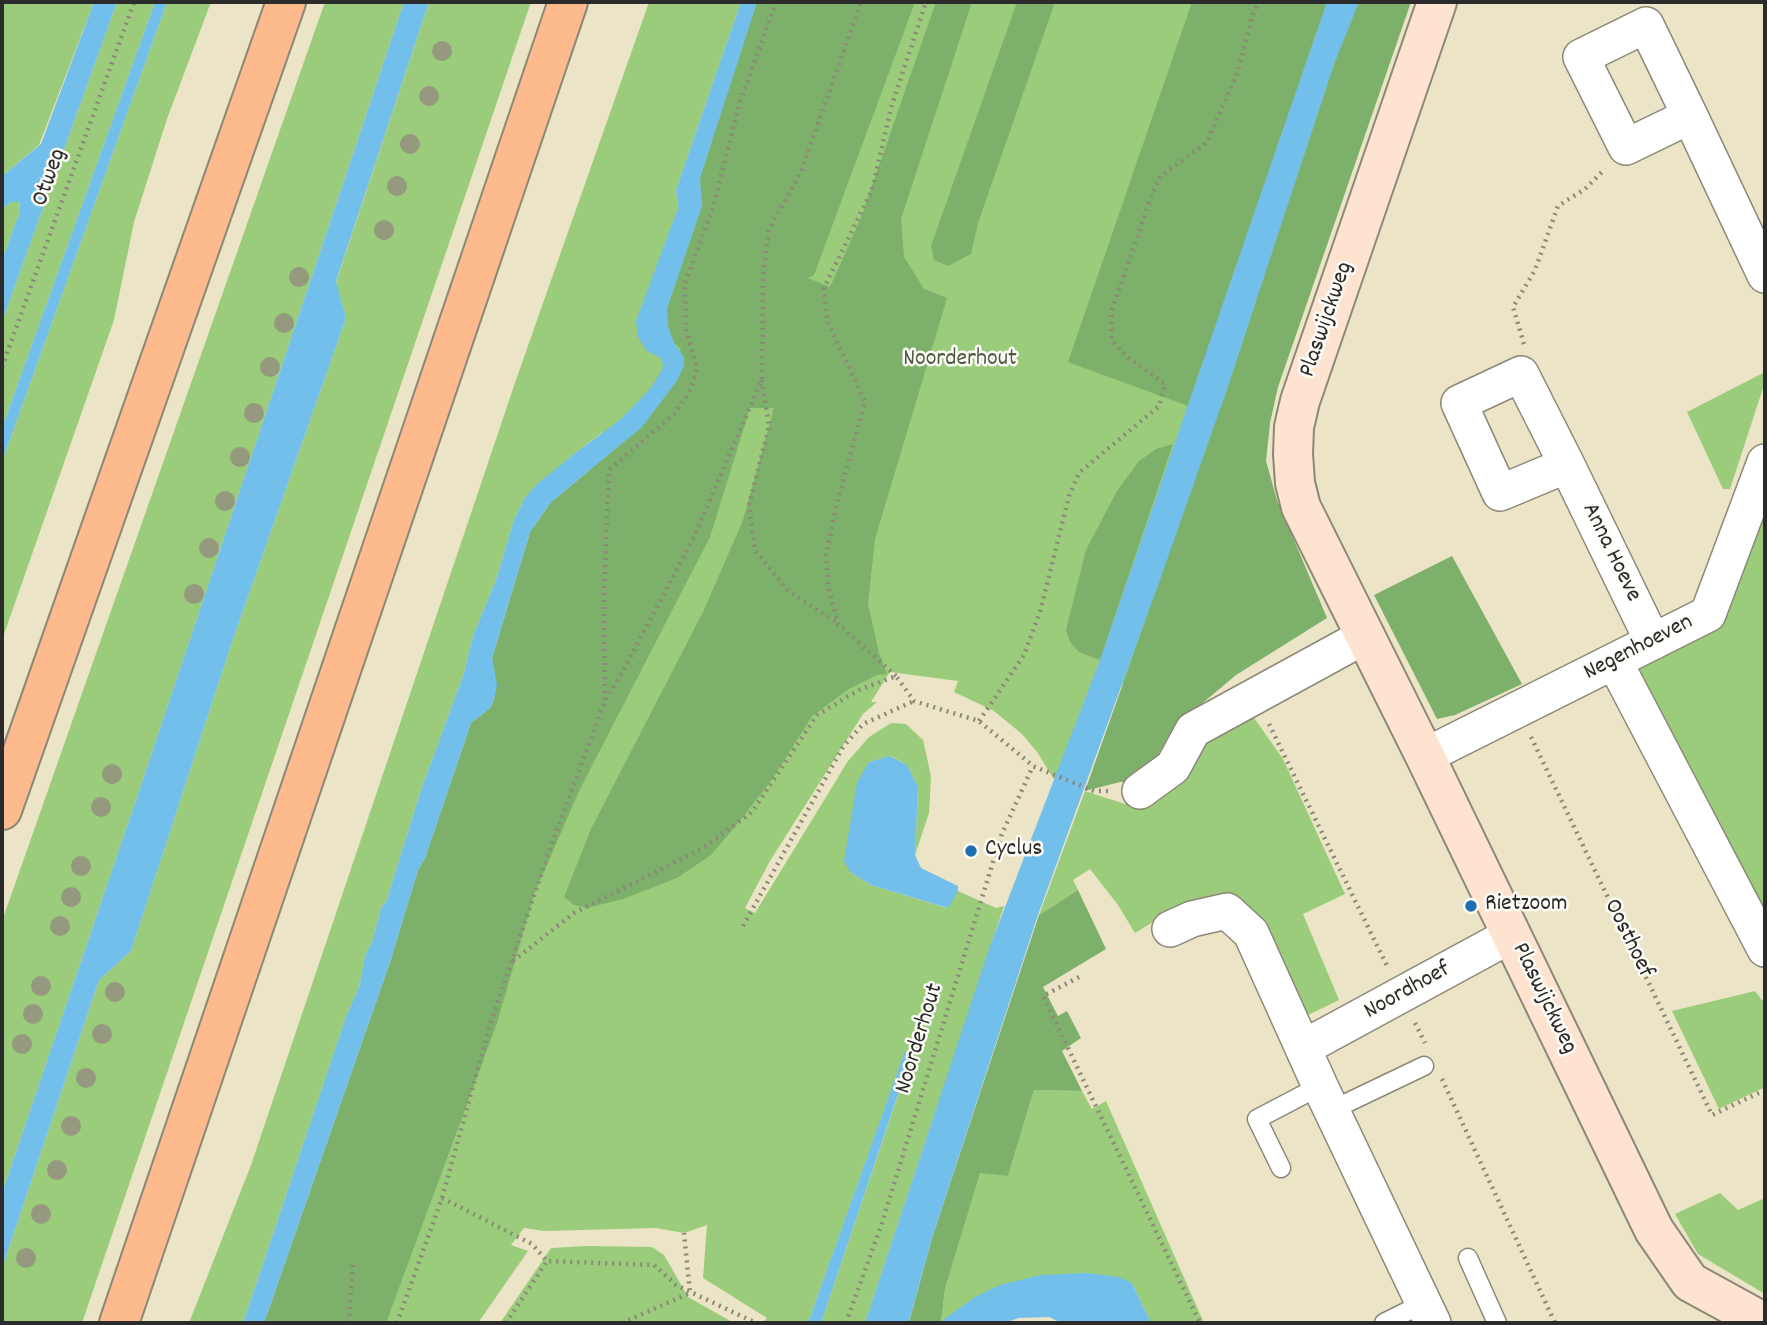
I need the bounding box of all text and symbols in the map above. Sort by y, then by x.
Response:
street label: Otweg [27,145,75,211]
street label: Plaswijckweg [1295,259,1361,381]
park label: Noorderhout [903,347,1017,375]
street label: Anna Hoeve [1574,499,1646,607]
street label: Negenhoeven [1580,609,1698,689]
place label: Cyclus [985,837,1042,865]
marker: Cyclus [963,843,979,859]
place label: Rietzoom [1485,892,1567,920]
street label: Oosthoef [1596,895,1658,983]
marker: Rietzoom [1463,898,1479,914]
street label: Plaswijckweg [1504,939,1582,1059]
street label: Noordhoef [1360,957,1456,1027]
street label: Noorderhout [891,980,951,1098]

